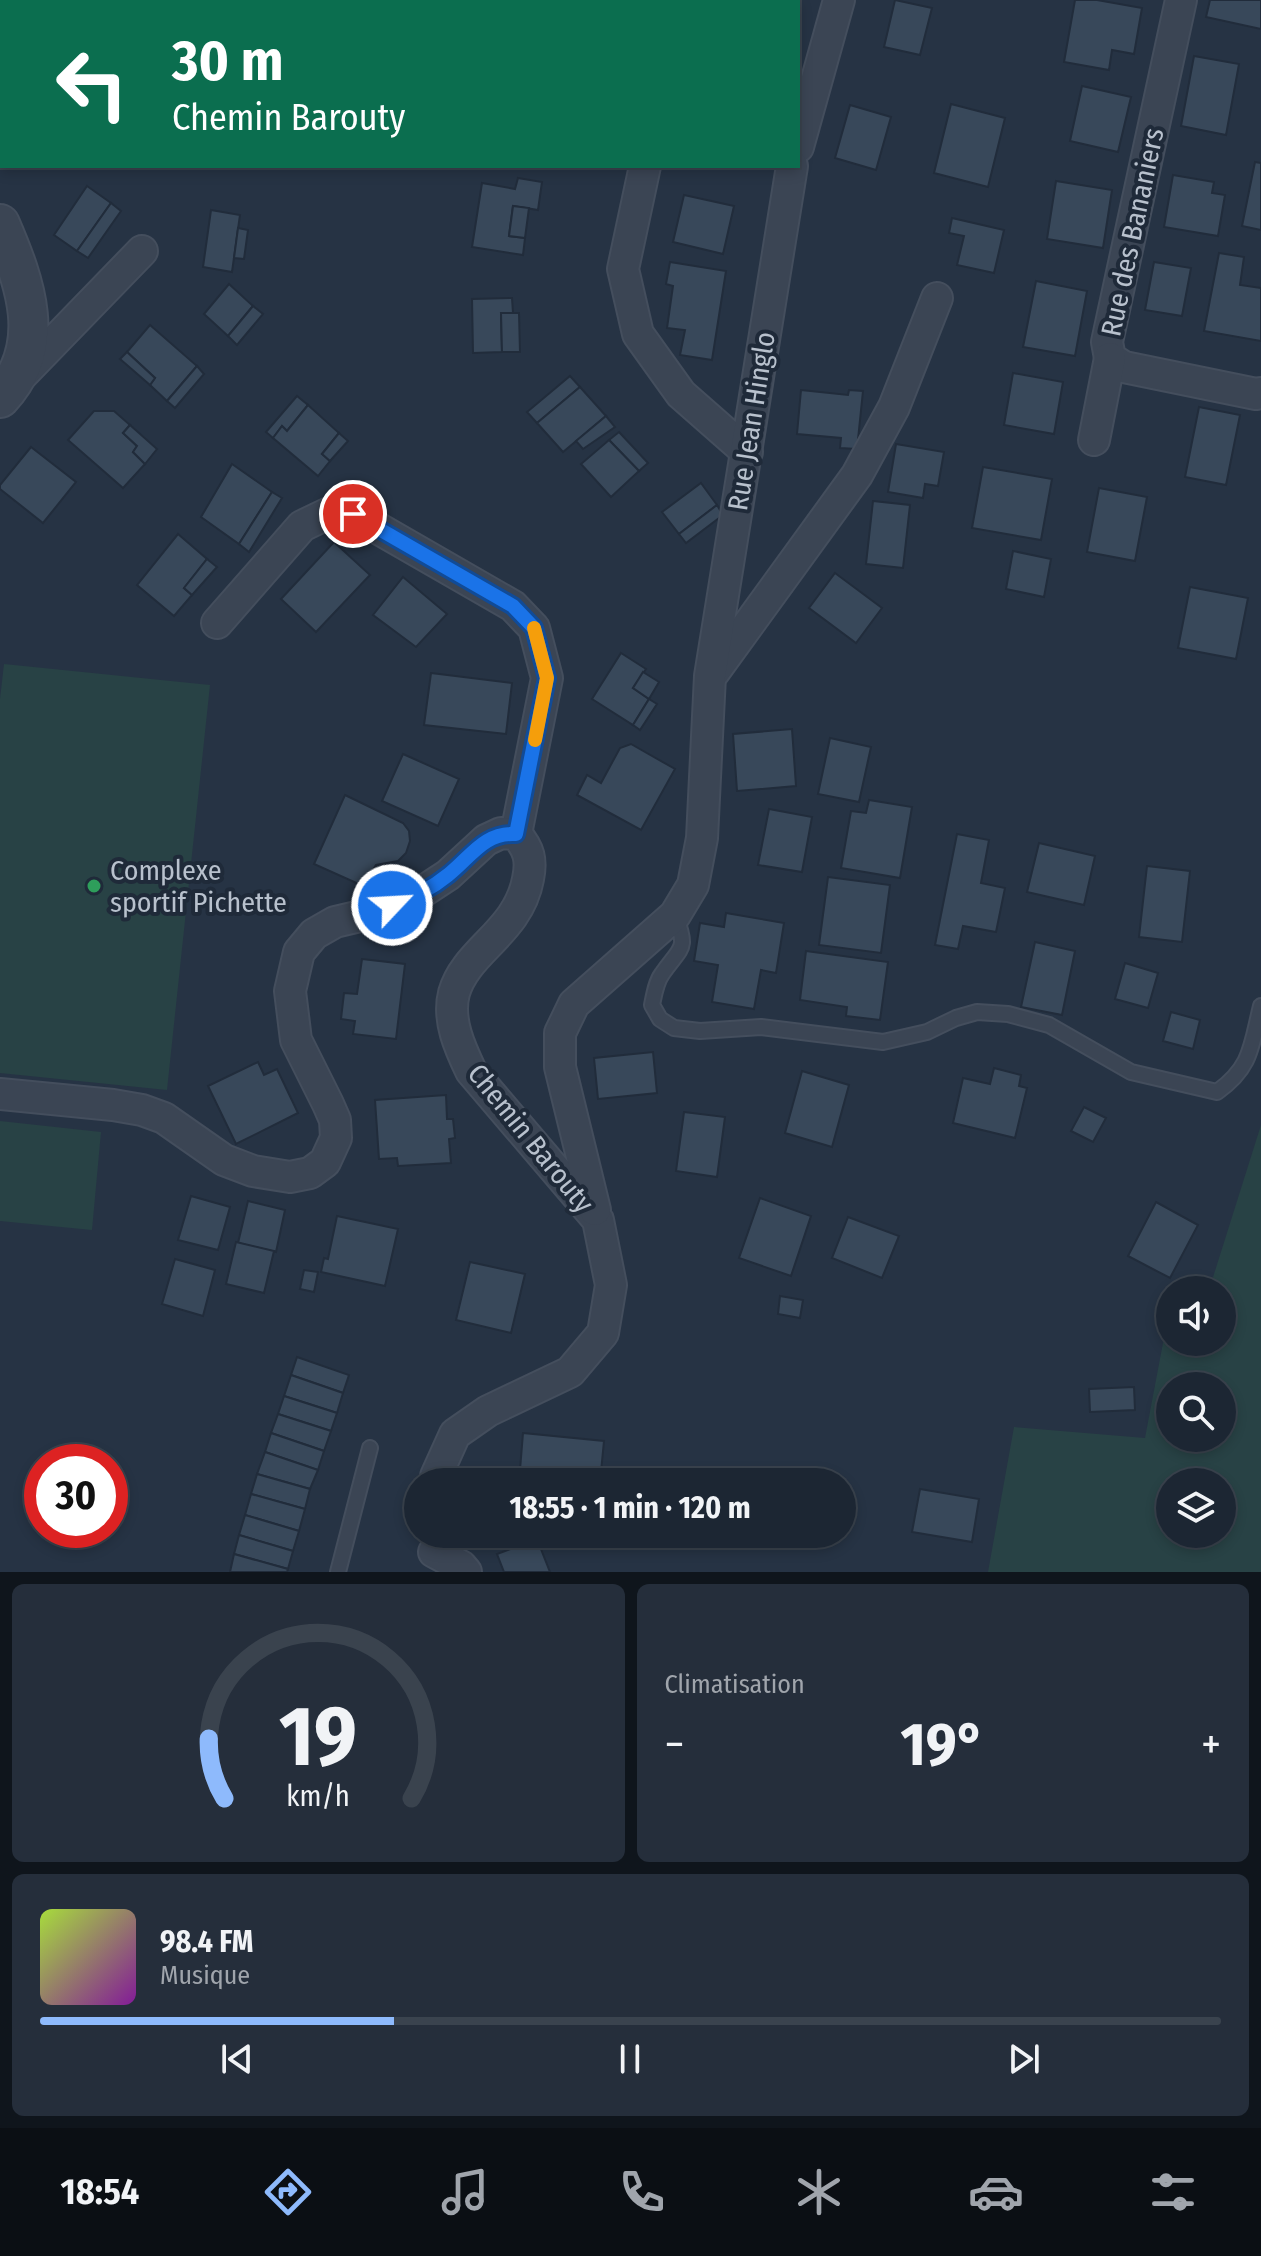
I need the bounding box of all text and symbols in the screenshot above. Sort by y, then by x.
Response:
text: 30 m [172,28,283,95]
icon: left [40,32,144,136]
text: Chemin Barouty [172,96,405,140]
street label: Rue des Bananiers [1094,125,1171,339]
street label: Rue Jean Hinglo [721,329,782,513]
pin [319,480,387,548]
icon: arrive [331,492,375,536]
place label: Complexe sportif Pichette [110,854,287,919]
position arrow [350,863,434,947]
marker: Complexe sportif Pichette [85,877,103,895]
street label: Chemin Barouty [461,1057,601,1220]
map controls [1156,1276,1236,1548]
button: sound [1156,1276,1236,1356]
button: search [1156,1372,1236,1452]
speed limit sign: 30 [24,1444,128,1548]
button: layers [1156,1468,1236,1548]
text: 18:55 · 1 min · 120 m [509,1490,751,1526]
text: Climatisation [665,1669,805,1700]
text: 19 [279,1687,357,1787]
text: 19° [900,1709,985,1781]
text: − [665,1718,684,1771]
text: + [1201,1718,1221,1771]
text: km/h [286,1779,350,1814]
text: 98.4 FM [160,1924,253,1960]
text: Musique [160,1960,250,1991]
icon: previous [215,2037,259,2081]
icon: pause [608,2037,652,2081]
icon: next [1002,2037,1046,2081]
icon: directions [260,2164,316,2220]
icon: music [437,2164,493,2220]
icon: phone [614,2164,670,2220]
icon: climate [791,2164,847,2220]
icon: car [968,2164,1024,2220]
icon: filters [1145,2164,1201,2220]
text: 18:54 [60,2170,139,2214]

